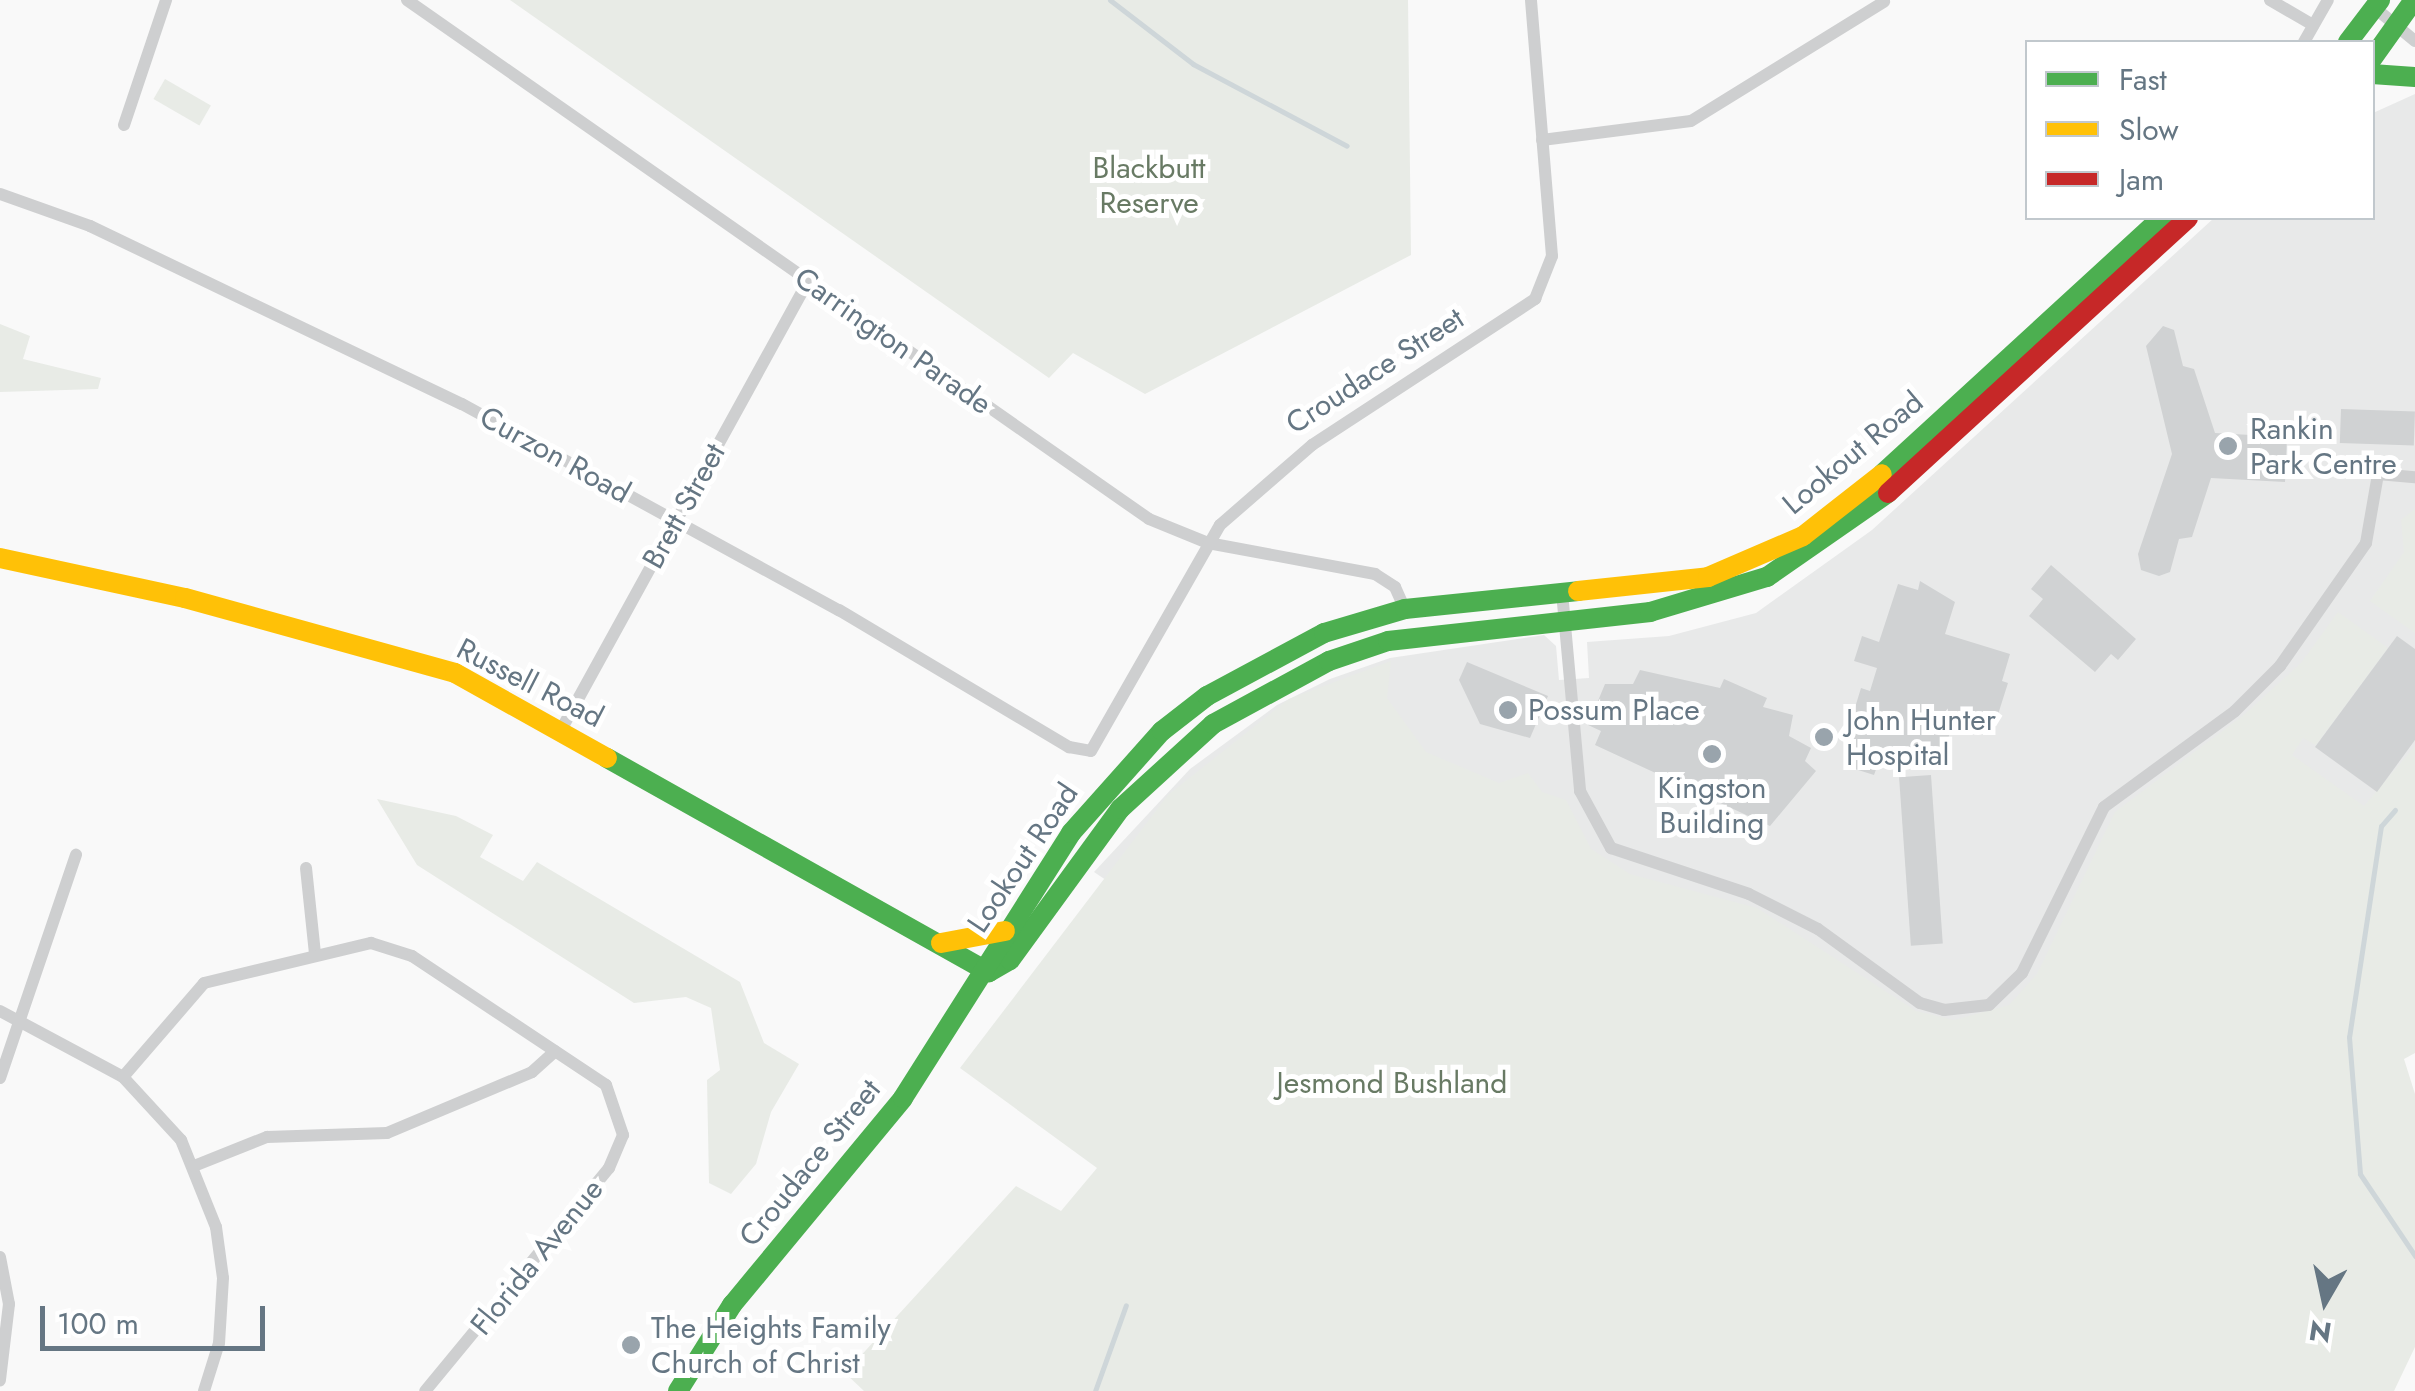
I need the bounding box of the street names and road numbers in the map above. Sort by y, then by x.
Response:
street label: Carrington Parade [788,260,998,422]
street label: Croudace Street [1279,300,1471,442]
street label: Lookout Road [1776,384,1930,522]
street label: Curzon Road [473,399,637,511]
street label: Brett Street [635,437,733,575]
street label: Russell Road [451,631,609,735]
street label: Lookout Road [960,777,1086,939]
street label: Croudace Street [732,1072,888,1254]
street label: Florida Avenue [463,1172,611,1342]

